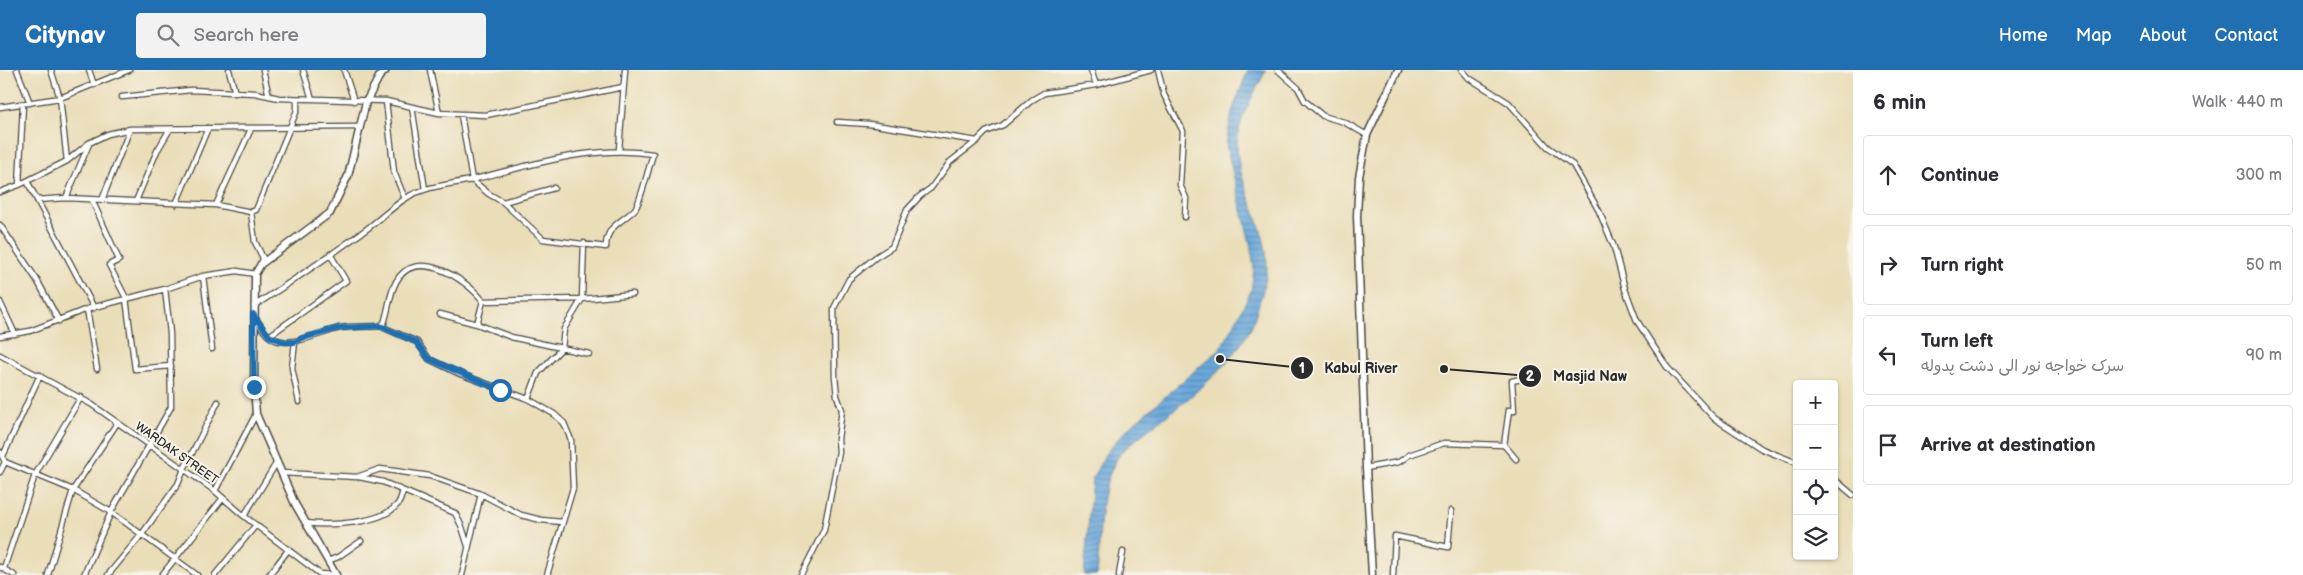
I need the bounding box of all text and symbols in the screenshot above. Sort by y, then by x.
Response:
search box [136,13,486,58]
text: Citynav [25,21,106,50]
icon: search [154,21,182,49]
text: Search here [194,24,299,47]
text: Home [1999,25,2048,46]
text: Map [2076,25,2112,46]
text: About [2140,25,2187,46]
text: Contact [2215,25,2278,46]
text: 6 min [1873,90,1926,115]
text: Walk · 440 m [2192,93,2283,112]
icon: ahead [1874,161,1902,189]
text: Continue [1921,164,1999,187]
text: 300 m [2236,166,2282,185]
icon: right [1874,251,1902,279]
text: Turn right [1921,254,2004,277]
text: 50 m [2246,256,2282,275]
text: Turn left [1921,330,1993,353]
icon: left [1874,341,1902,369]
text: 90 m [2246,346,2282,365]
callout: Kabul River [1289,353,1408,382]
text: سرک خواجه نور الی دشت پدوله [1921,357,2124,376]
text: 1 [1299,359,1305,378]
text: Kabul River [1324,360,1398,377]
callout: Masjid Naw [1518,361,1637,390]
text: 2 [1526,367,1535,386]
text: Masjid Naw [1553,368,1628,385]
route end [243,376,266,399]
route start [489,379,512,402]
map controls [1793,380,1838,560]
button: + [1793,380,1838,425]
street label: WARDAK STREET [132,419,222,488]
button: − [1793,425,1838,470]
icon: arrive [1874,431,1902,459]
text: Arrive at destination [1921,434,2096,457]
button: locate [1793,470,1838,515]
button: layers [1793,515,1838,560]

